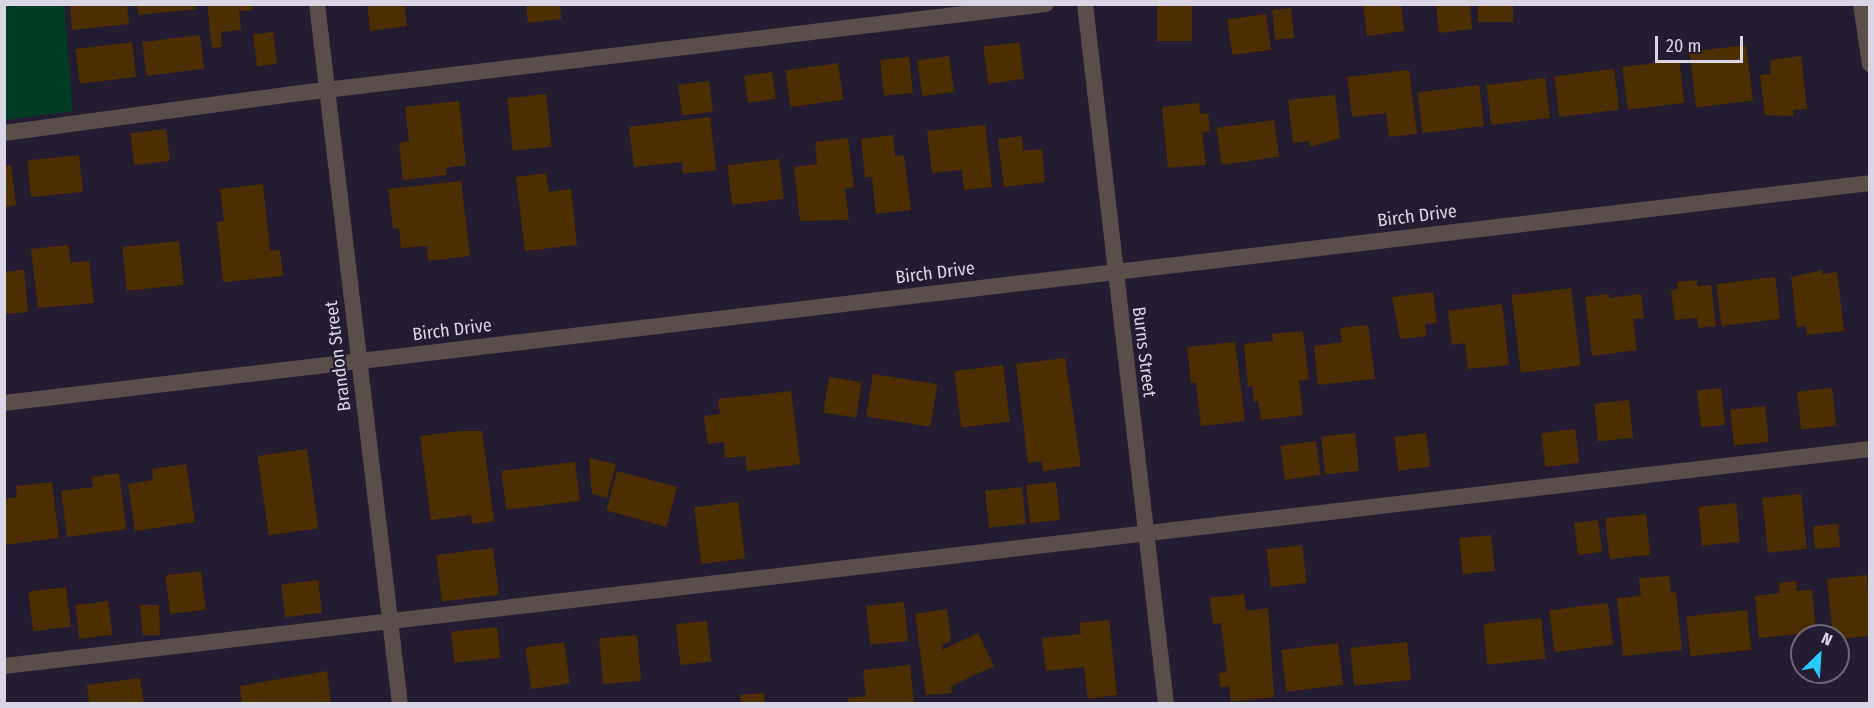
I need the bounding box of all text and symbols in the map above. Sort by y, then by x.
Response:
scale bar [1658,24,1746,62]
text: 20 m [1666,35,1701,57]
street label: Birch Drive [1376,200,1458,232]
street label: Birch Drive [894,257,976,289]
street label: Brandon Street [321,300,355,412]
street label: Burns Street [1128,305,1160,399]
street label: Birch Drive [411,314,493,346]
north arrow [1790,624,1850,684]
text: N [1819,628,1835,650]

